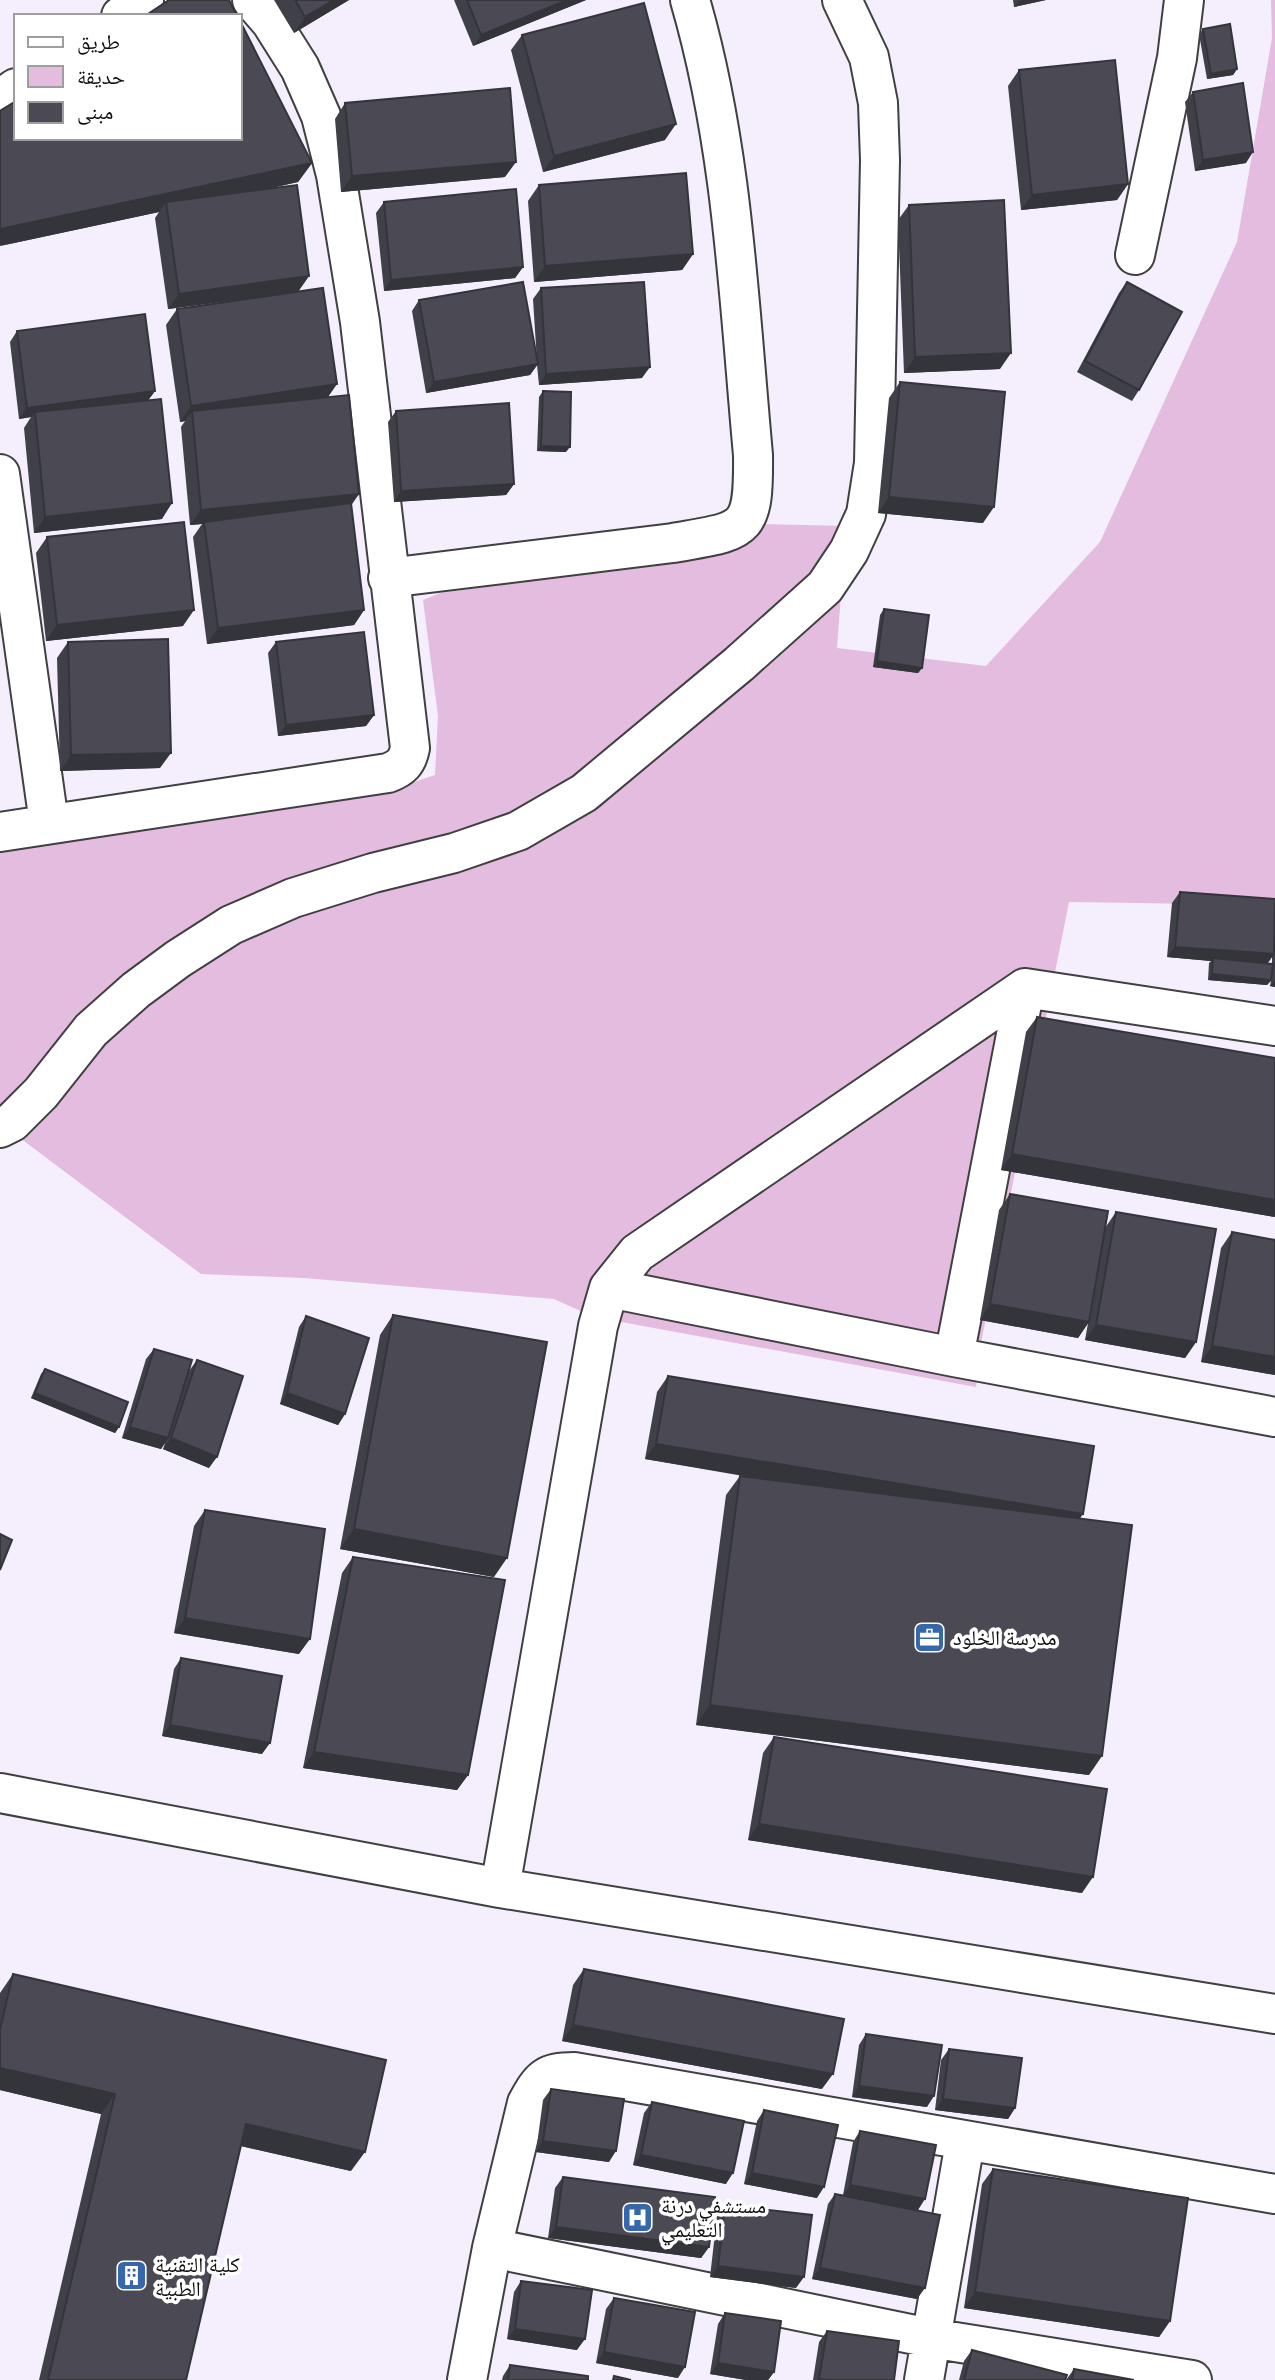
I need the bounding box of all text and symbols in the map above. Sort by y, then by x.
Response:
legend [14,14,242,140]
text: طريق [77,27,120,55]
text: حديقة [77,62,125,90]
text: مبنى [77,97,113,125]
office icon: مدرسة الخلود [913,1620,947,1654]
place label: مدرسة الخلود [953,1623,1057,1651]
place label: مستشفي درنة التعليمي [661,2191,766,2246]
hospital icon: مستشفي درنة التعليمي [621,2200,655,2234]
place label: كلية التقنية الطبية [155,2250,240,2302]
building icon: كلية التقنية الطبية [115,2259,149,2293]

